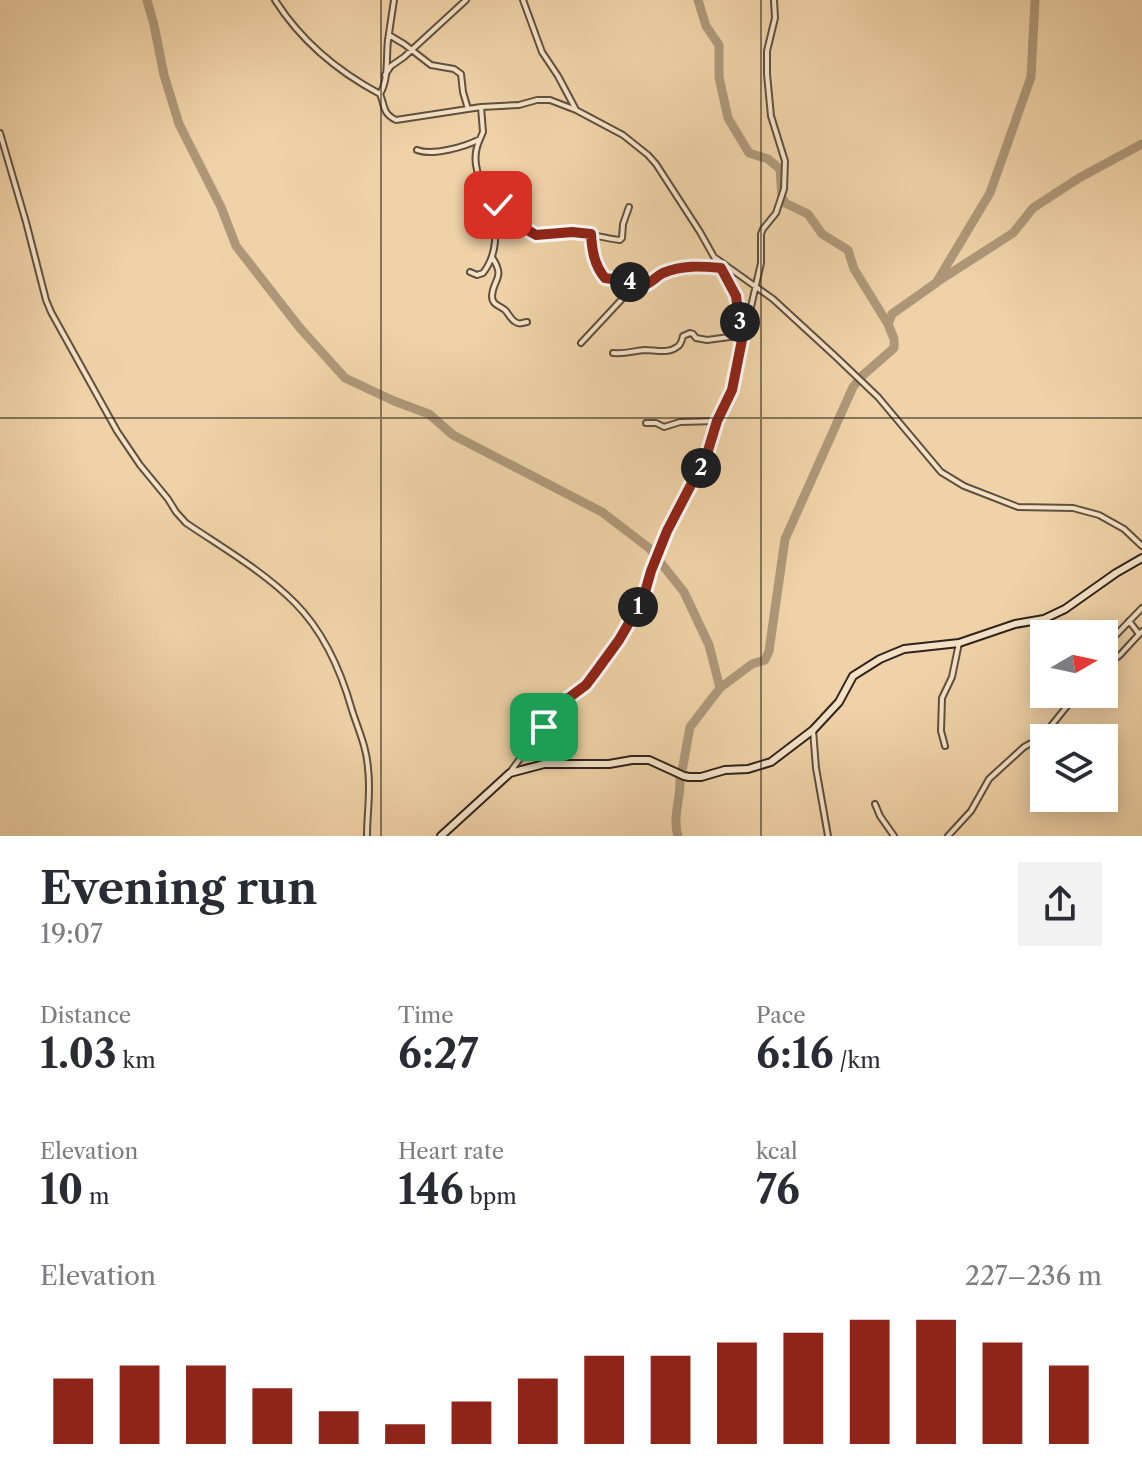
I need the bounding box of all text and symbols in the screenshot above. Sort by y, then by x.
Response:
pin [464,171,532,239]
icon: check [476,183,520,227]
pin: 4 [610,262,650,302]
text: 4 [623,268,637,295]
pin: 3 [720,302,760,342]
text: 3 [734,308,746,335]
pin: 2 [681,448,721,488]
text: 2 [695,454,708,481]
pin: 1 [618,587,658,627]
text: 1 [633,593,643,620]
north arrow [1030,620,1118,708]
map controls [1030,620,1118,812]
pin [510,693,578,761]
icon: arrive [522,705,566,749]
button: layers [1030,724,1118,812]
text: Evening run [40,861,317,915]
button: share [1018,862,1102,946]
text: 19:07 [40,918,103,950]
text: Distance [40,1002,131,1029]
text: Time [398,1002,454,1029]
text: Pace [756,1002,806,1029]
text: 1.03 [40,1029,117,1078]
text: 6:27 [398,1029,478,1078]
text: 6:16 [756,1029,834,1078]
text: km [117,1047,156,1074]
text: /km [834,1047,881,1074]
text: Elevation [40,1138,138,1165]
text: Heart rate [398,1138,504,1165]
text: kcal [756,1138,798,1165]
text: 10 [40,1165,83,1214]
text: 146 [398,1165,464,1214]
text: 76 [756,1165,800,1214]
text: m [83,1183,109,1210]
text: bpm [464,1183,517,1210]
text: Elevation [40,1260,156,1292]
text: 227–236 m [965,1260,1102,1292]

